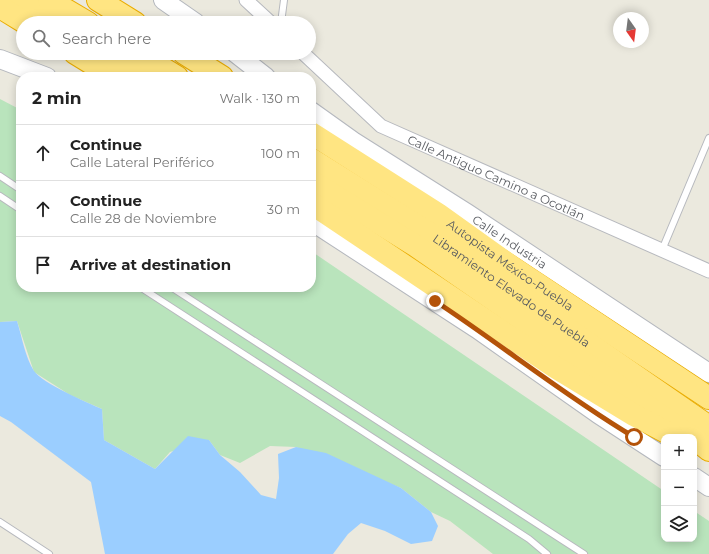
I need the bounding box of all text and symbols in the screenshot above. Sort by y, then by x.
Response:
north arrow [613,12,649,48]
search box [16,16,316,60]
icon: search [30,27,52,49]
text: Search here [62,29,151,48]
text: 2 min [32,88,82,108]
text: Walk · 130 m [219,90,300,106]
street label: Calle Antiguo Camino a Ocotlán [405,131,587,223]
text: Continue [70,135,142,154]
icon: ahead [32,142,54,164]
text: 100 m [261,145,300,161]
text: Calle Lateral Periférico [70,154,214,170]
text: Continue [70,191,142,210]
icon: ahead [32,198,54,220]
text: 30 m [267,201,300,217]
text: Calle 28 de Noviembre [70,210,217,226]
street label: Calle Industria [470,211,550,271]
street label: Autopista México-Puebla [444,216,577,313]
street label: Libramiento Elevado de Puebla [430,230,593,350]
icon: arrive [32,254,54,276]
text: Arrive at destination [70,255,231,274]
route end [426,292,444,310]
route start [625,428,643,446]
map controls [661,434,697,542]
button: + [661,434,697,470]
button: − [661,470,697,506]
button: layers [661,506,697,542]

